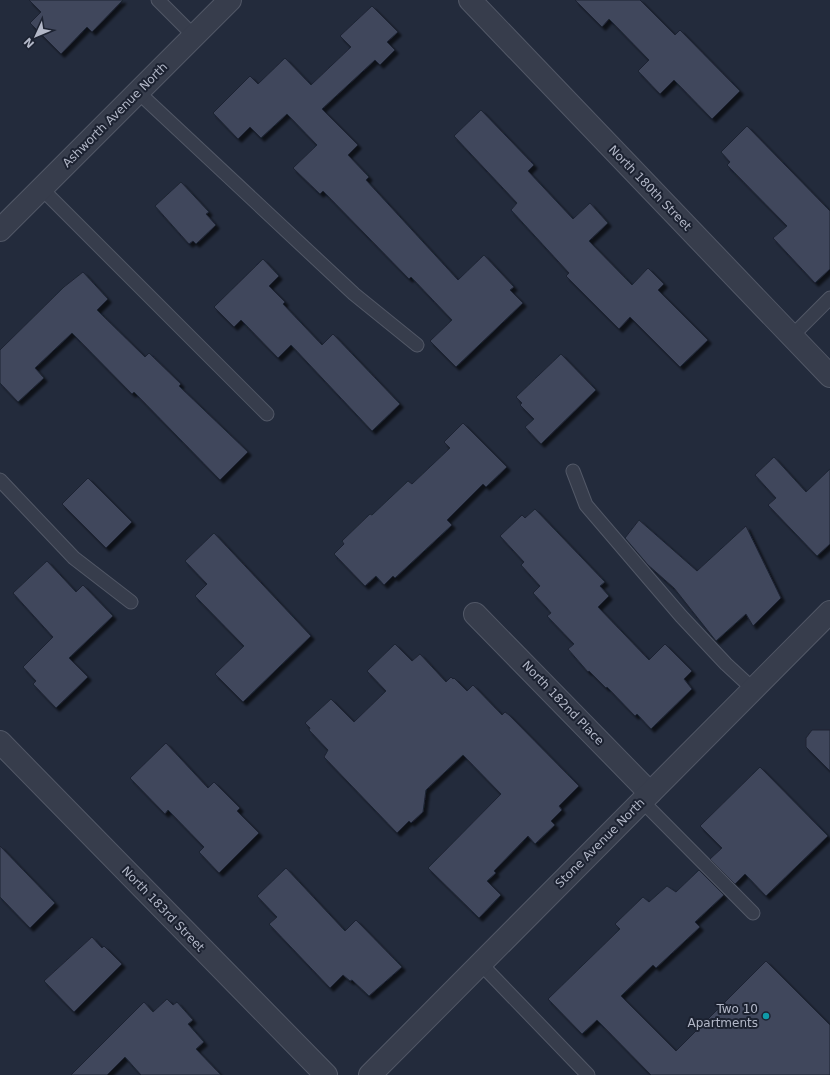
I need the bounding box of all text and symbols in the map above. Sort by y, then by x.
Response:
north arrow [16,16,56,56]
text: N [21,35,37,50]
street label: Ashworth Avenue North [60,60,170,170]
street label: North 180th Street [606,143,694,234]
street label: North 182nd Place [519,658,607,748]
street label: Stone Avenue North [552,795,648,891]
street label: North 183rd Street [119,864,207,955]
place label: Two 10 Apartments [688,1002,758,1030]
marker: Two 10 Apartments [761,1011,771,1021]

